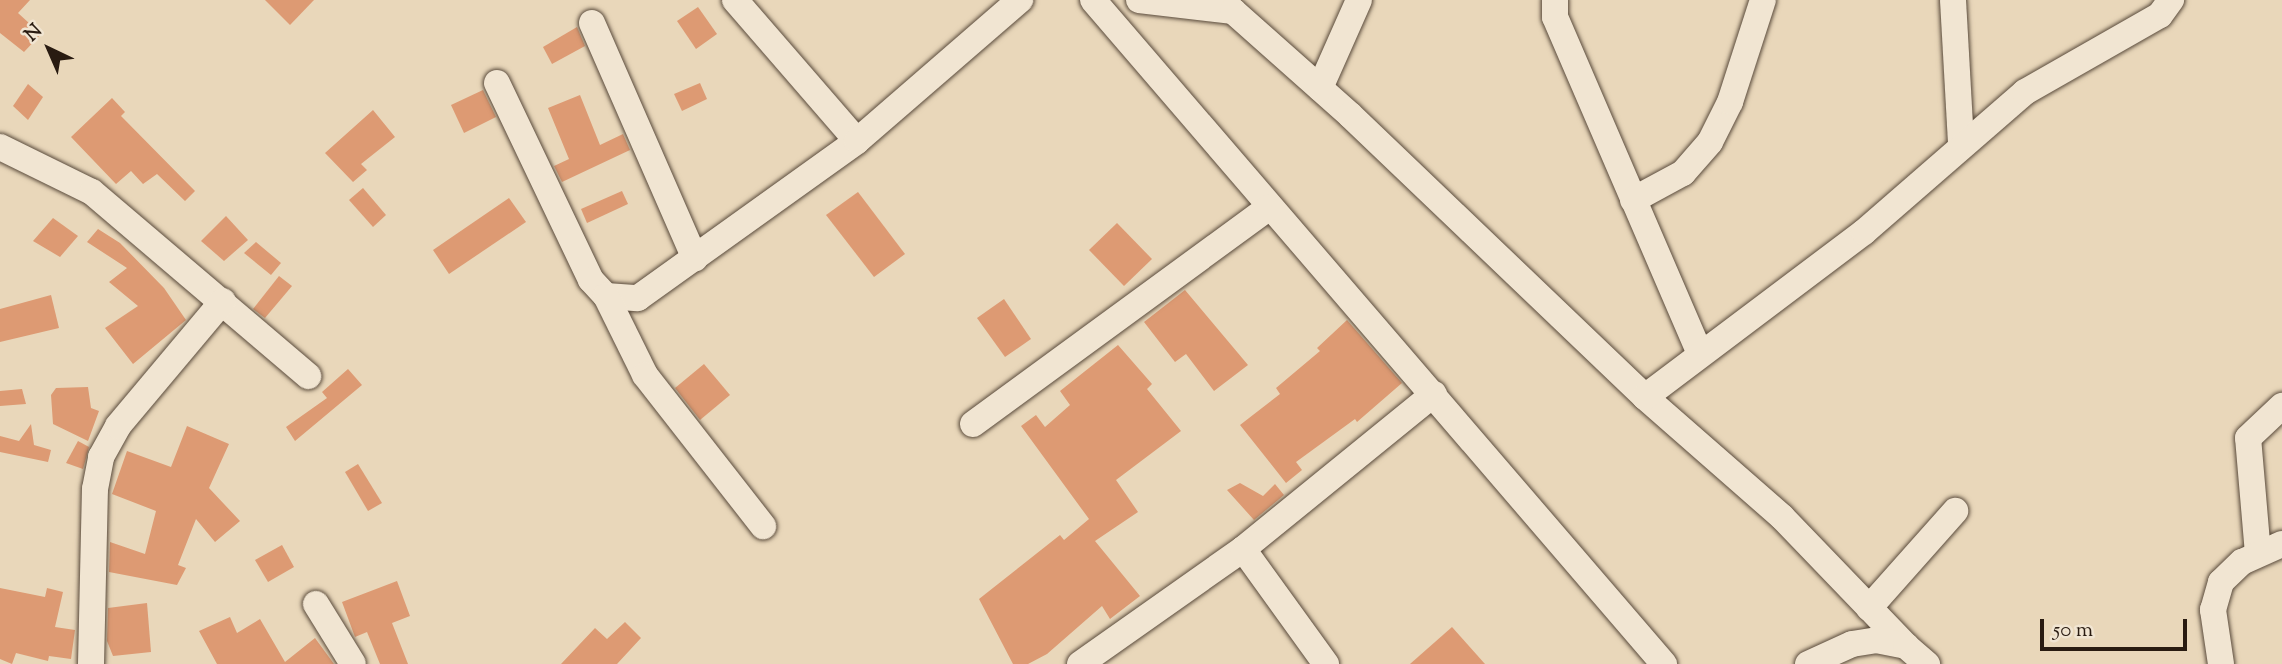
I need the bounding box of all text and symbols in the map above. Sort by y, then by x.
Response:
north arrow [14,14,84,84]
text: N [19,19,49,49]
scale bar [2044,604,2191,648]
text: 50 m [2053,616,2093,646]

